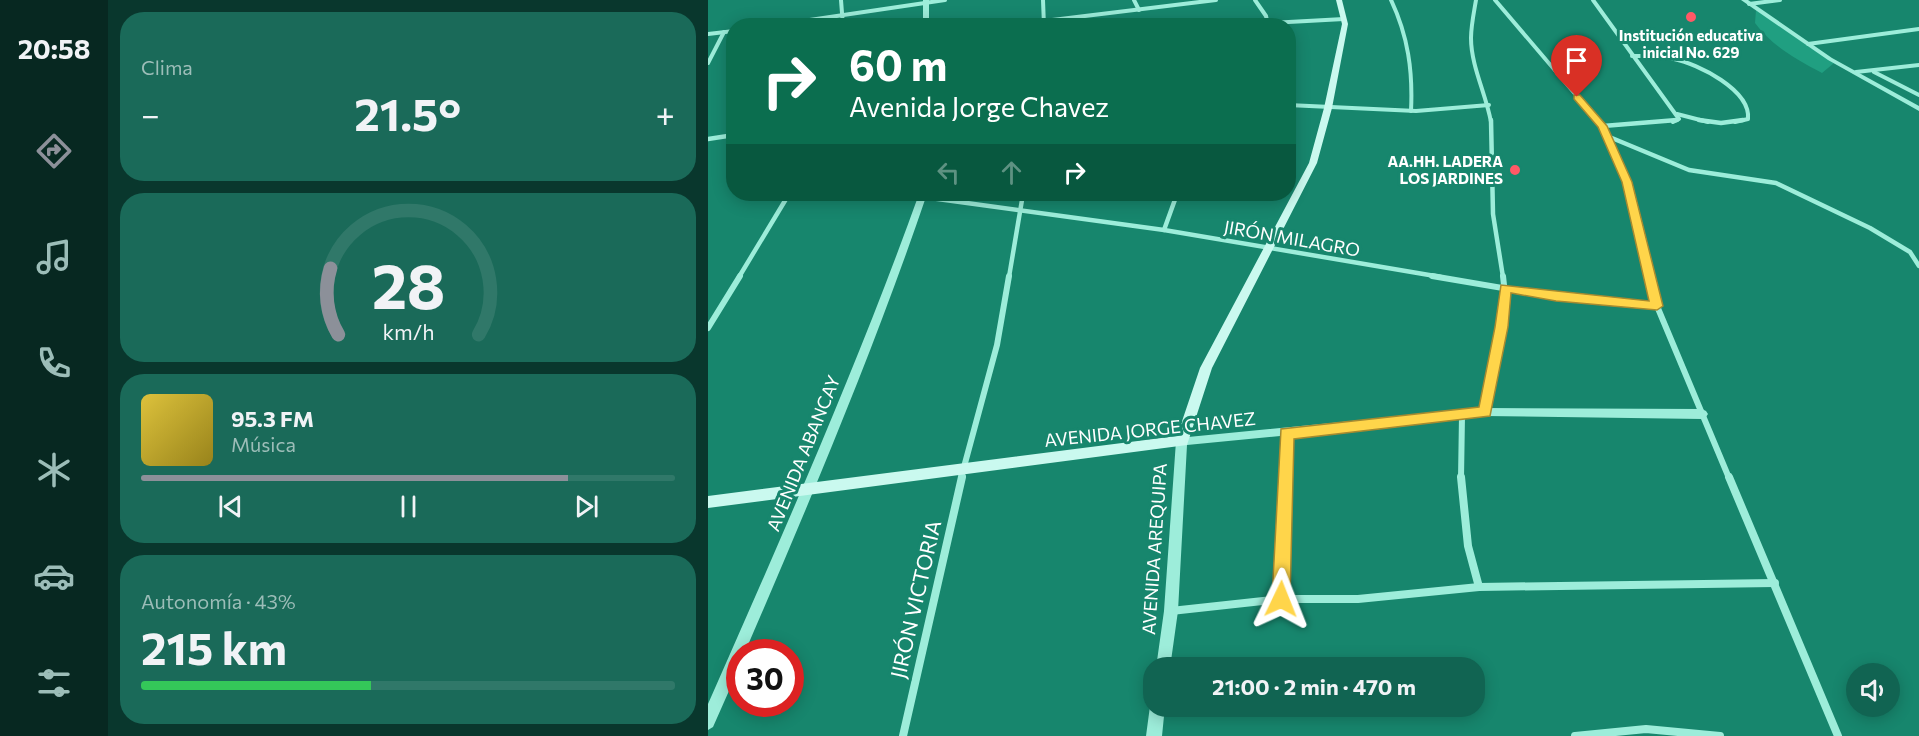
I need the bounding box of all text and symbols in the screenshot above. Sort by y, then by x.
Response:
marker: Institución educativa inicial No. 629 [1684,10,1698,24]
place label: Institución educativa inicial No. 629 [1619,26,1763,61]
text: 20:58 [18,32,90,65]
pin [1551,35,1602,97]
text: 60 m [849,38,948,90]
icon: right [750,42,828,120]
icon: arrive [1560,44,1593,77]
text: Clima [141,55,193,79]
text: 21.5° [354,85,461,140]
text: Avenida Jorge Chavez [849,90,1109,123]
text: − [141,93,160,134]
text: + [656,93,675,134]
icon: directions [33,130,75,172]
place label: AA.HH. LADERA LOS JARDINES [1388,152,1503,187]
icon: left [932,156,965,189]
icon: ahead [995,156,1028,189]
icon: right [1058,156,1091,189]
marker: AA.HH. LADERA LOS JARDINES [1508,163,1522,177]
street label: JIRÓN MILAGRO [1222,215,1362,261]
icon: music [33,236,75,278]
text: 28 [371,246,445,322]
text: km/h [382,318,434,344]
icon: phone [33,342,75,384]
street label: AVENIDA ABANCAY [762,372,844,534]
text: 95.3 FM [231,405,314,432]
street label: AVENIDA JORGE CHAVEZ [1043,407,1257,451]
text: Música [231,432,296,456]
icon: climate [33,449,75,491]
street label: AVENIDA AREQUIPA [1137,462,1171,636]
icon: previous [214,490,247,523]
icon: pause [392,490,425,523]
icon: next [570,490,603,523]
street label: JIRÓN VICTORIA [885,517,945,681]
icon: car [33,555,75,597]
position arrow [1249,567,1313,631]
text: Autonomía · 43% [141,589,296,613]
text: 215 km [141,619,287,674]
speed limit sign: 30 [726,639,804,717]
icon: filters [33,662,75,704]
map controls [1846,663,1900,717]
button: sound [1846,663,1900,717]
text: 21:00 · 2 min · 470 m [1212,673,1416,700]

